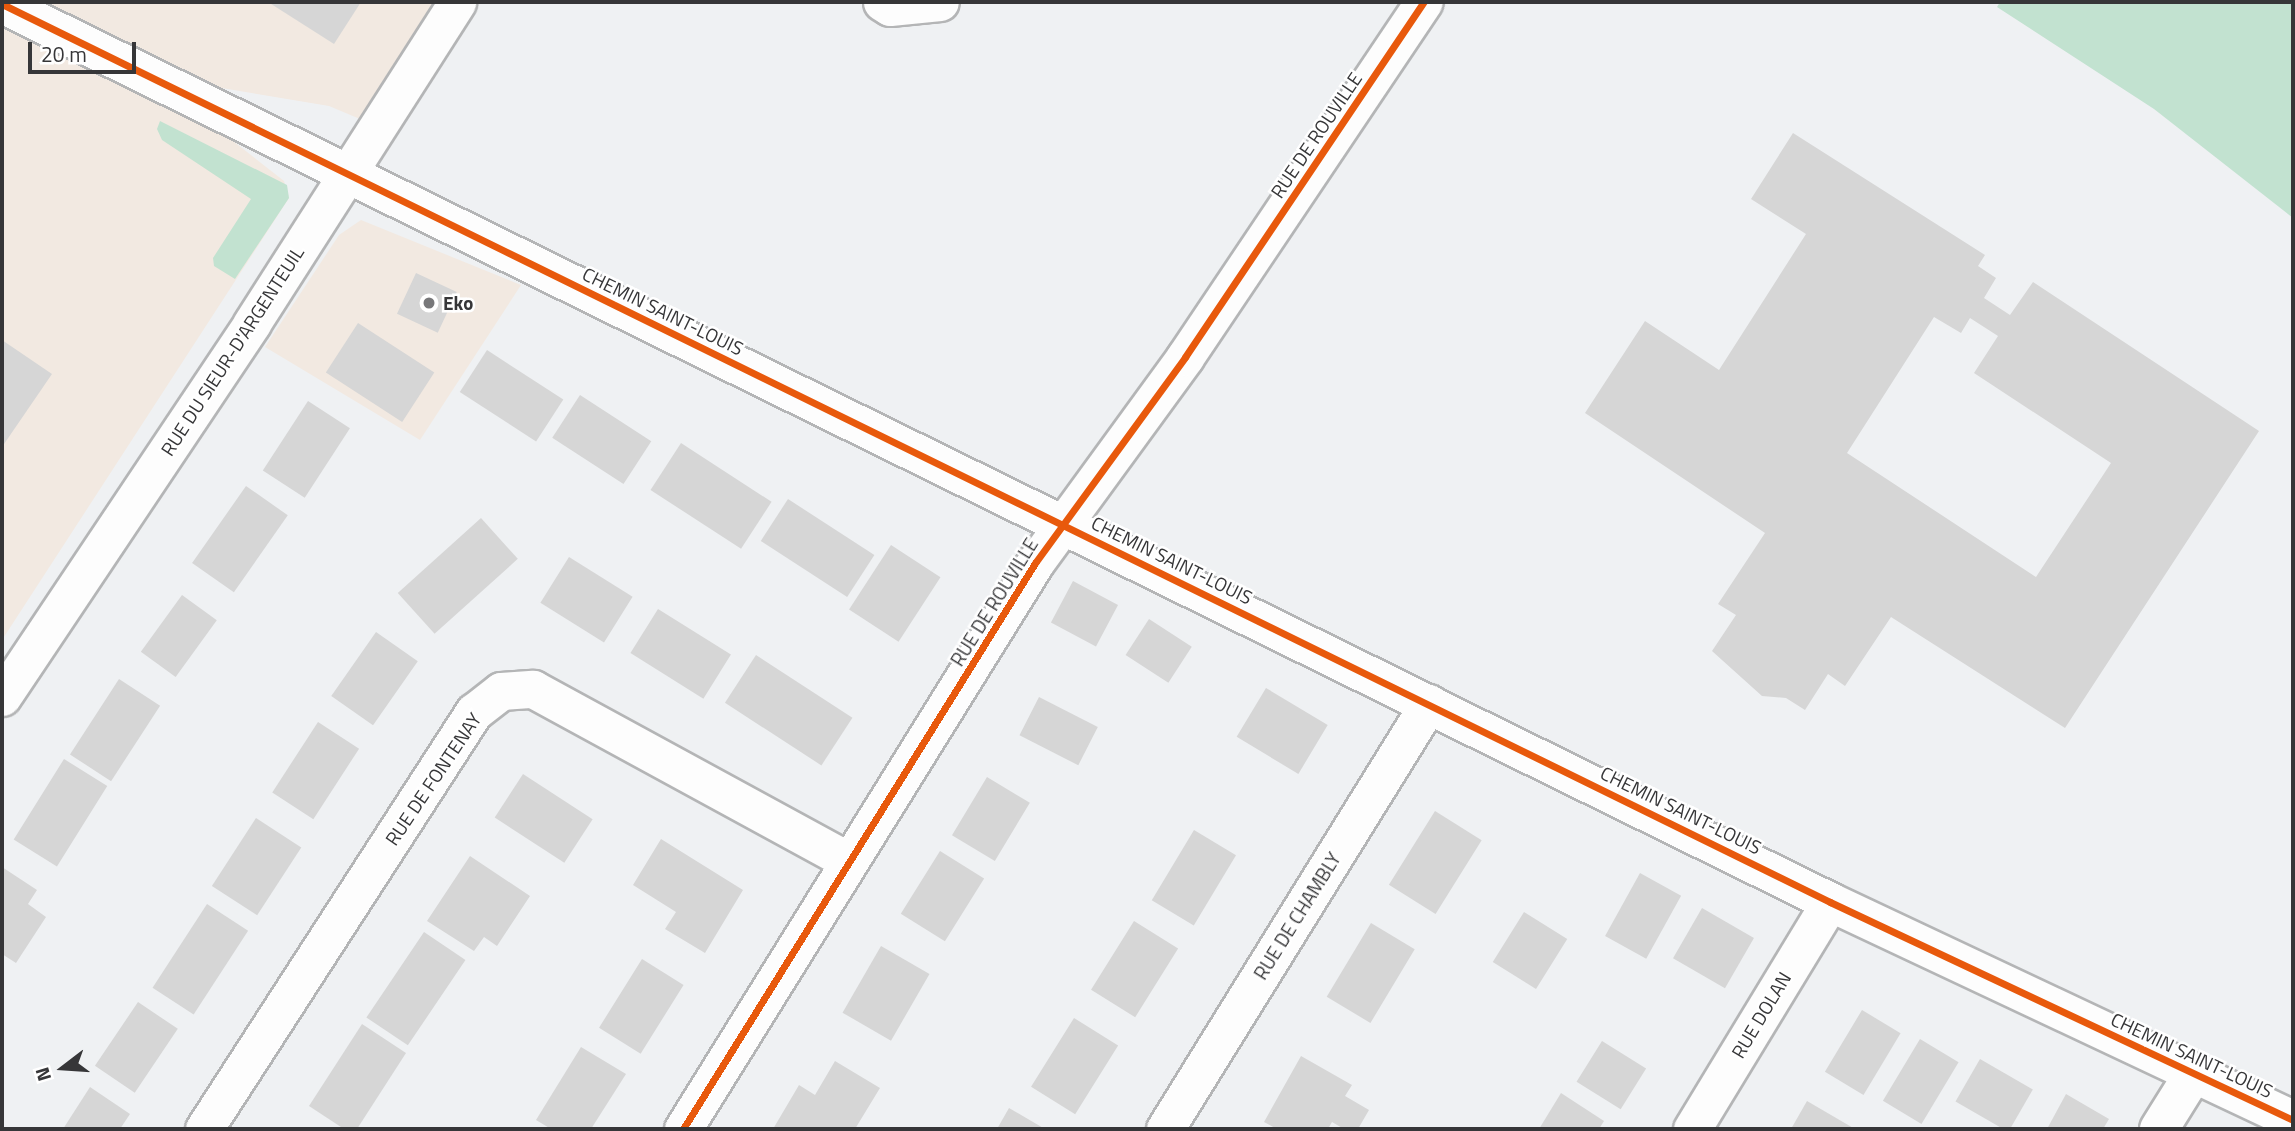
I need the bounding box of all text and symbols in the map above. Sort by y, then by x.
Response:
scale bar [32,28,140,72]
text: 20 m [41,38,87,70]
street label: RUE DE ROUVILLE [1266,68,1366,202]
street label: RUE DU SIEUR-D'ARGENTEUIL [156,242,308,460]
street label: CHEMIN SAINT-LOUIS [579,262,747,360]
place label: Eko [443,292,473,314]
marker: Eko [421,295,437,311]
street label: CHEMIN SAINT-LOUIS [1088,511,1256,609]
street label: RUE DE ROUVILLE [946,534,1042,670]
street label: RUE DE FONTENAY [380,708,486,850]
street label: CHEMIN SAINT-LOUIS [1597,761,1765,859]
street label: RUE DE CHAMBLY [1249,848,1345,984]
street label: RUE DOLAN [1726,968,1796,1062]
street label: CHEMIN SAINT-LOUIS [2107,1008,2277,1102]
north arrow [28,1033,98,1103]
text: N [27,1064,58,1085]

